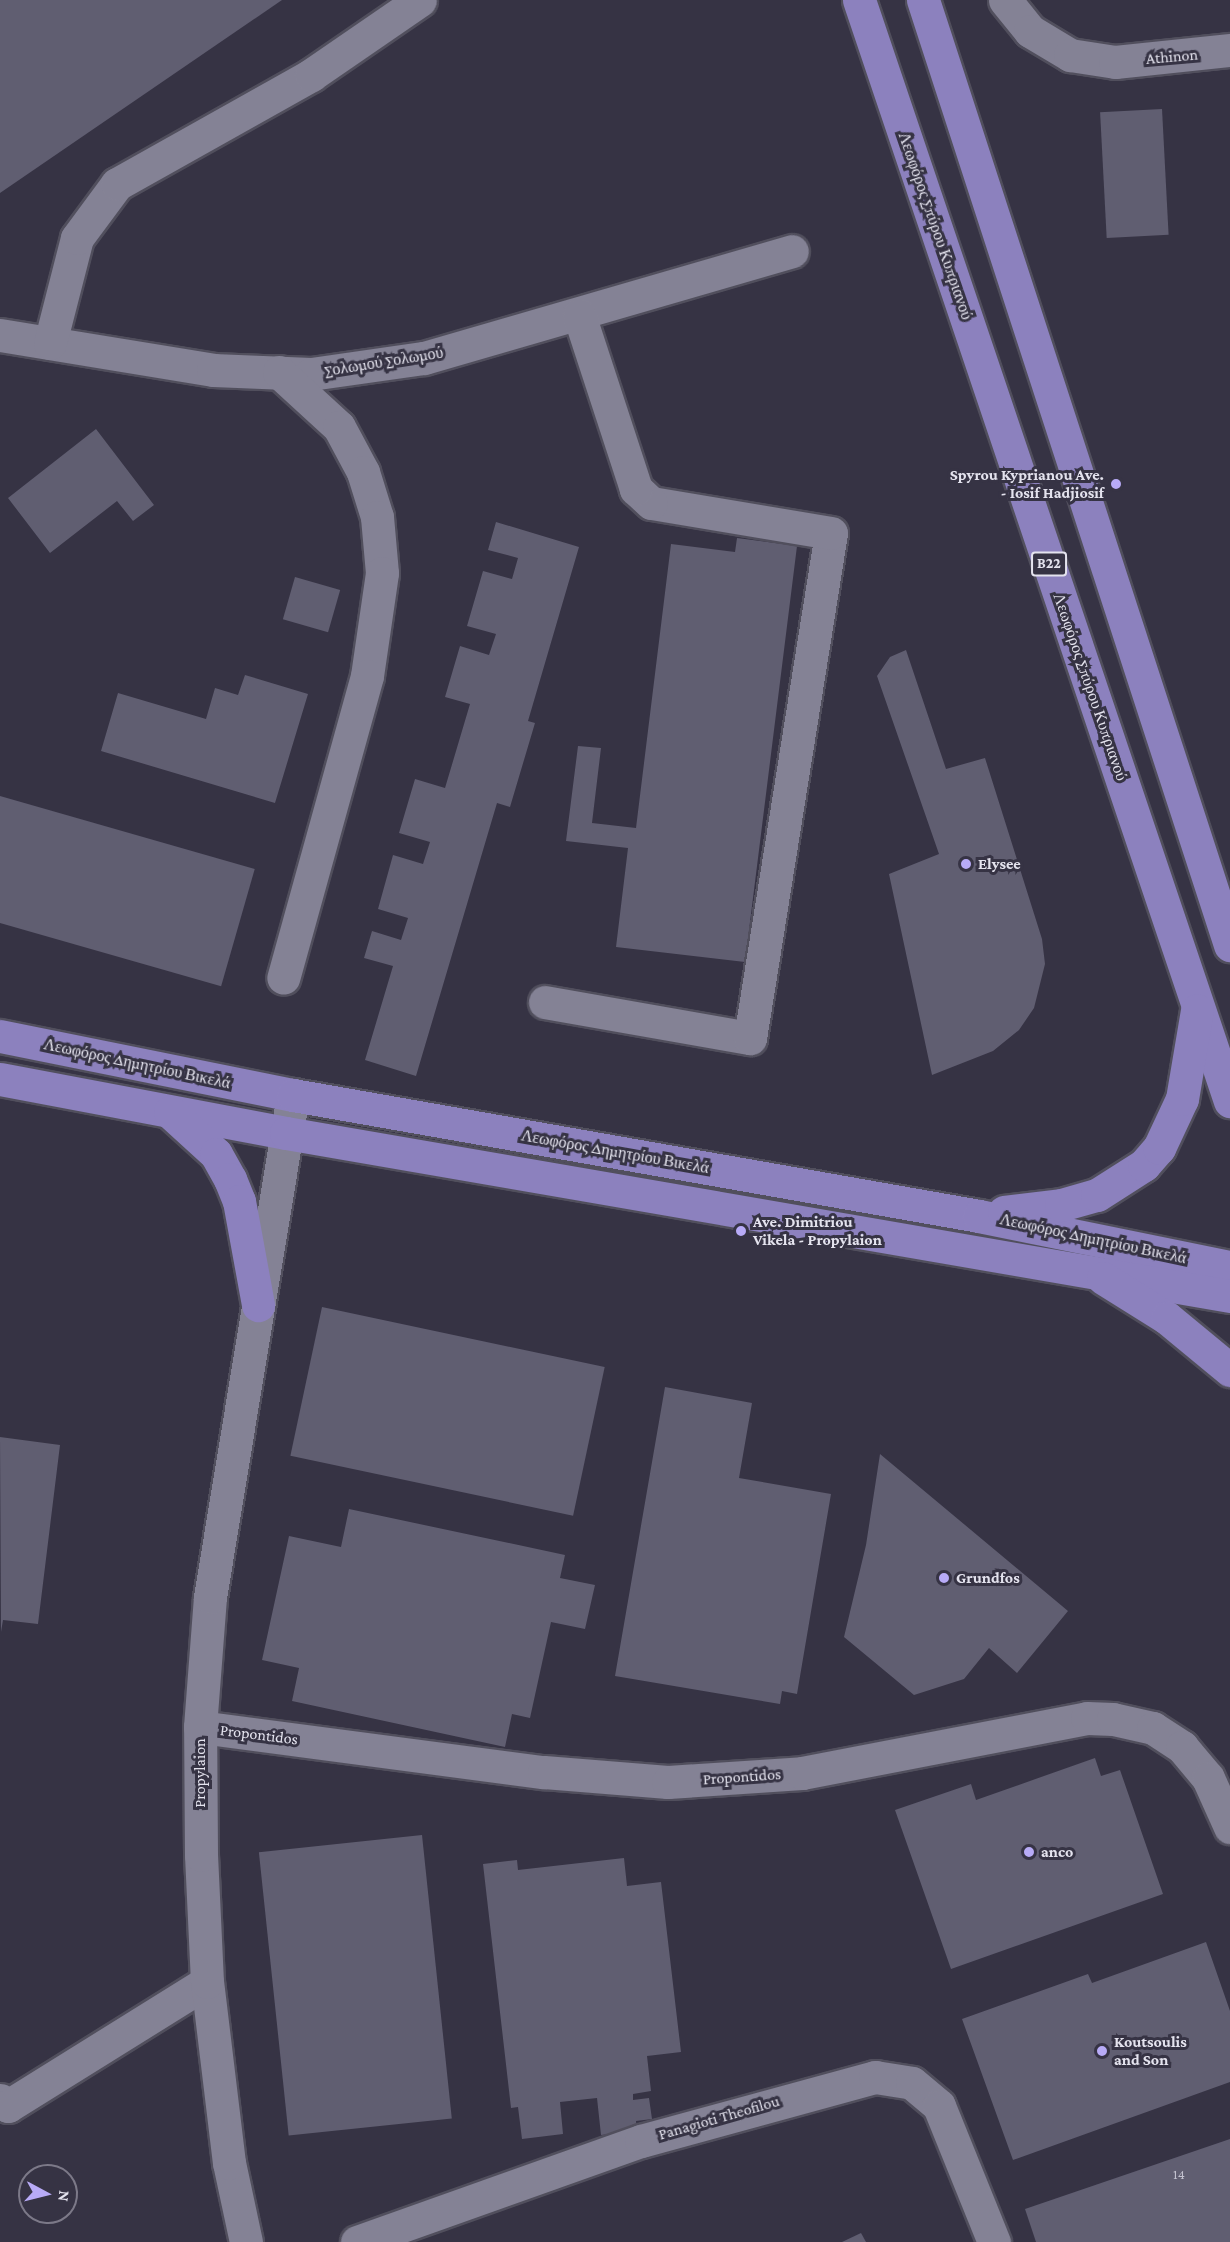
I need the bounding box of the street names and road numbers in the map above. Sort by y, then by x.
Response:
street label: Athinon [1145,45,1199,69]
street label: Λεωφόρος Σπύρου Κυπριανού [894,130,976,322]
street label: Σολωμού Σολωμού [323,343,445,381]
road number: B22 [1031,552,1067,576]
street label: Λεωφόρος Σπύρου Κυπριανού [1049,591,1131,783]
street label: Λεωφόρος Δημητρίου Βικελά [42,1035,232,1093]
street label: Λεωφόρος Δημητρίου Βικελά [520,1126,710,1178]
street label: Λεωφόρος Δημητρίου Βικελά [998,1210,1188,1268]
street label: Propontidos [219,1721,299,1749]
street label: Propylaion [190,1738,210,1808]
street label: Propontidos [702,1765,782,1789]
street label: Panagioti Theofilou [656,2092,782,2144]

